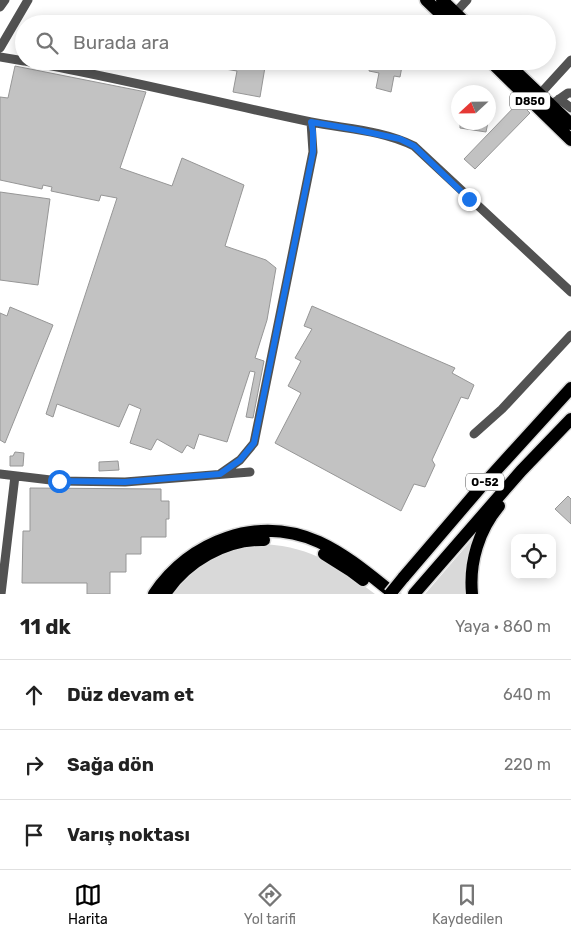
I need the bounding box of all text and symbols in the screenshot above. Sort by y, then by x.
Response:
search box [15,15,556,70]
icon: search [33,29,61,57]
text: Burada ara [73,31,169,54]
north arrow [451,85,496,130]
road number: D850 [510,92,550,110]
route end [458,188,481,211]
route start [48,470,71,493]
road number: O-52 [466,474,504,491]
map controls [511,534,556,579]
button: locate [511,534,556,579]
text: 11 dk [20,614,71,639]
text: Yaya · 860 m [455,617,551,636]
icon: ahead [20,681,48,709]
text: Düz devam et [67,683,194,706]
text: 640 m [503,685,551,704]
icon: right [20,751,48,779]
text: Sağa dön [67,753,154,776]
text: 220 m [504,755,551,774]
icon: arrive [20,821,48,849]
text: Varış noktası [67,823,190,846]
tab: Harita [68,881,108,928]
tab: Yol tarifi [244,881,296,928]
tab: Kaydedilen [432,881,503,928]

